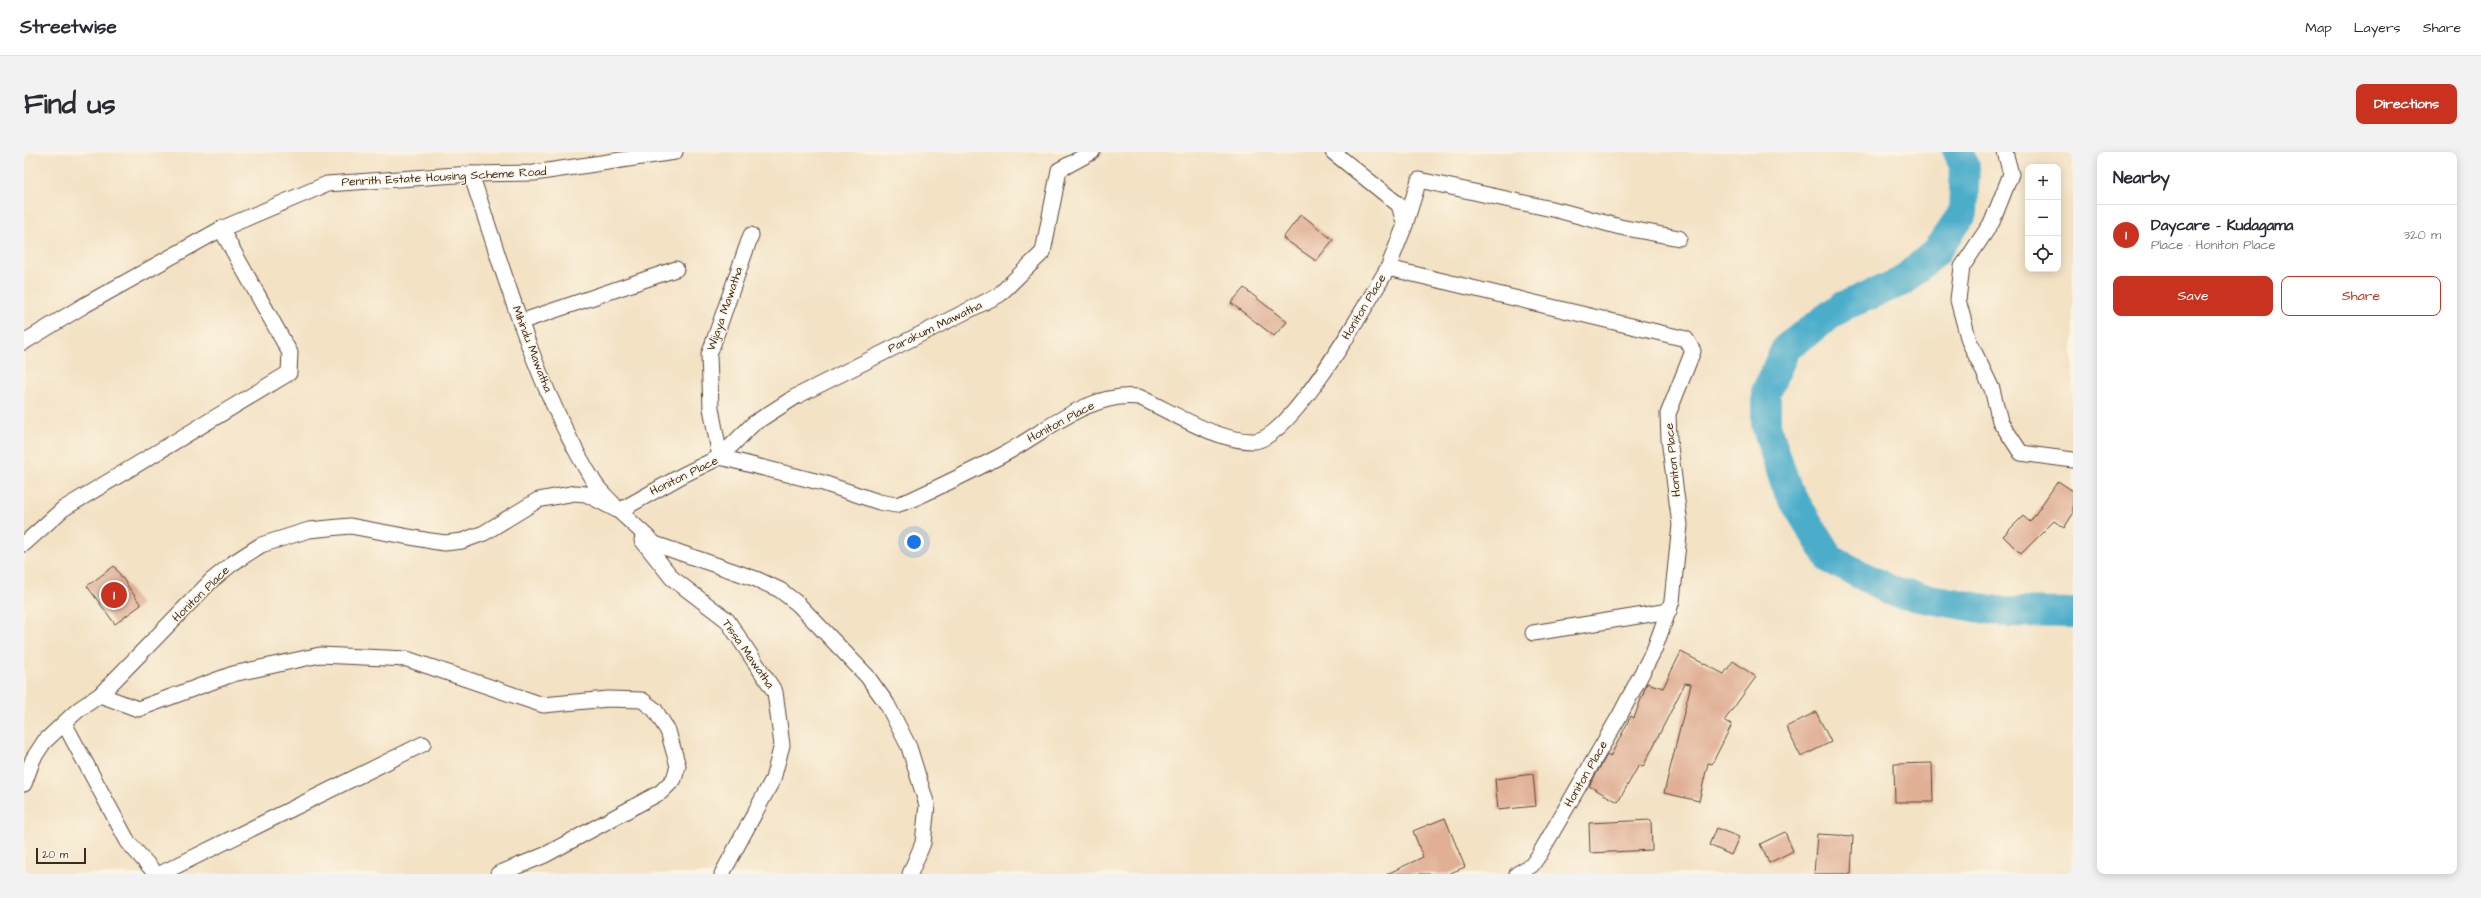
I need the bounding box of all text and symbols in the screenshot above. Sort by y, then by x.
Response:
text: Streetwise [20,14,117,41]
text: Map [2305,18,2332,38]
text: Layers [2354,18,2401,38]
text: Share [2423,18,2461,38]
button: Directions [2356,84,2457,124]
text: Find us [24,85,115,124]
street label: Penrith Estate Housing Scheme Road [341,163,547,192]
map controls [2025,164,2061,272]
button: + [2025,164,2061,200]
text: Nearby [2113,166,2170,190]
button: − [2025,200,2061,236]
text: Daycare - Kudagama [2151,215,2293,236]
text: 1 [2125,226,2127,244]
text: 320 m [2403,226,2441,244]
button: locate [2025,236,2061,272]
text: Place · Honiton Place [2151,236,2276,254]
street label: Wijaya Mawatha [703,265,748,353]
street label: Honiton Place [1338,270,1391,343]
button: Save [2113,276,2273,316]
button: Share [2281,276,2441,316]
street label: Parakum Mawatha [885,297,985,357]
street label: Mihindu Mawatha [508,303,556,395]
street label: Honiton Place [1024,397,1098,447]
street label: Honiton Place [1661,422,1685,498]
street label: Honiton Place [647,452,721,500]
your location [904,532,924,552]
street label: Honiton Place [168,562,234,626]
pin: 1 [101,580,127,610]
street label: Tissa Mawatha [718,616,778,692]
street label: Honiton Place [1560,737,1612,810]
scale bar [36,846,86,865]
text: 20 m [42,847,68,862]

